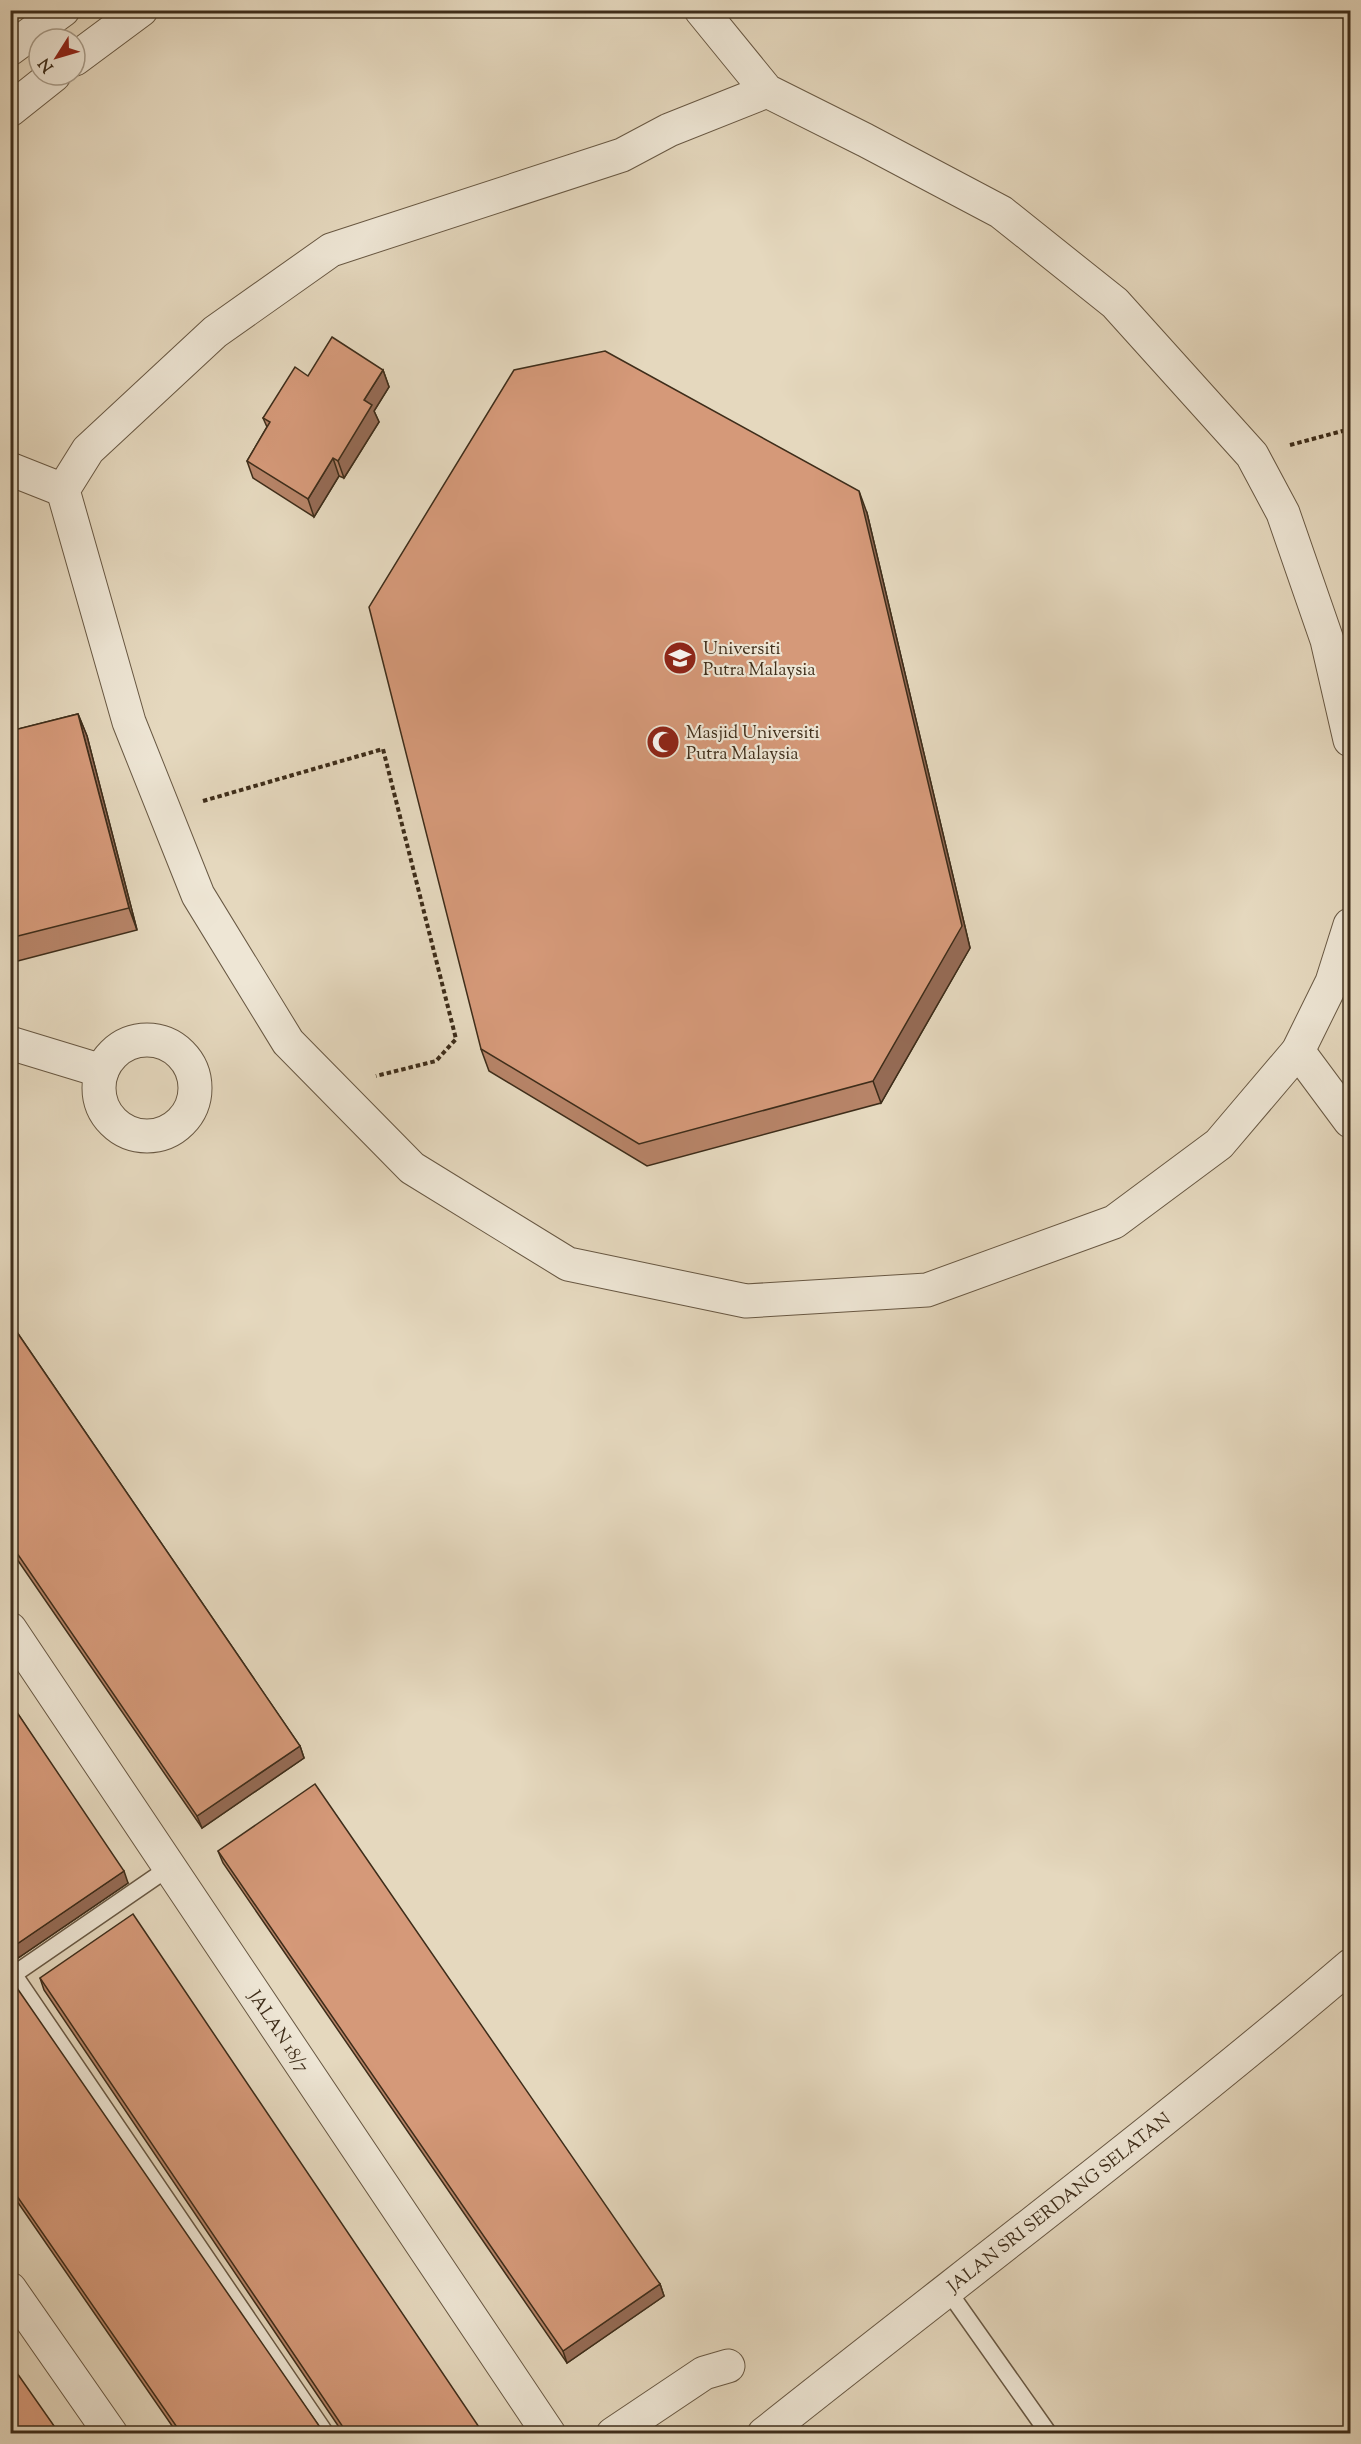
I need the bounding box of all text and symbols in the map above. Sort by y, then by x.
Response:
north arrow [27,27,87,87]
text: N [34,52,60,77]
place label: Universiti Putra Malaysia [703,637,816,684]
school or university icon: Universiti Putra Malaysia [662,640,698,676]
place label: Masjid Universiti Putra Malaysia [686,721,820,768]
mosque icon: Masjid Universiti Putra Malaysia [645,724,681,760]
street label: JALAN 18/7 [240,1985,315,2078]
street label: JALAN SRI SERDANG SELATAN [942,2107,1177,2301]

